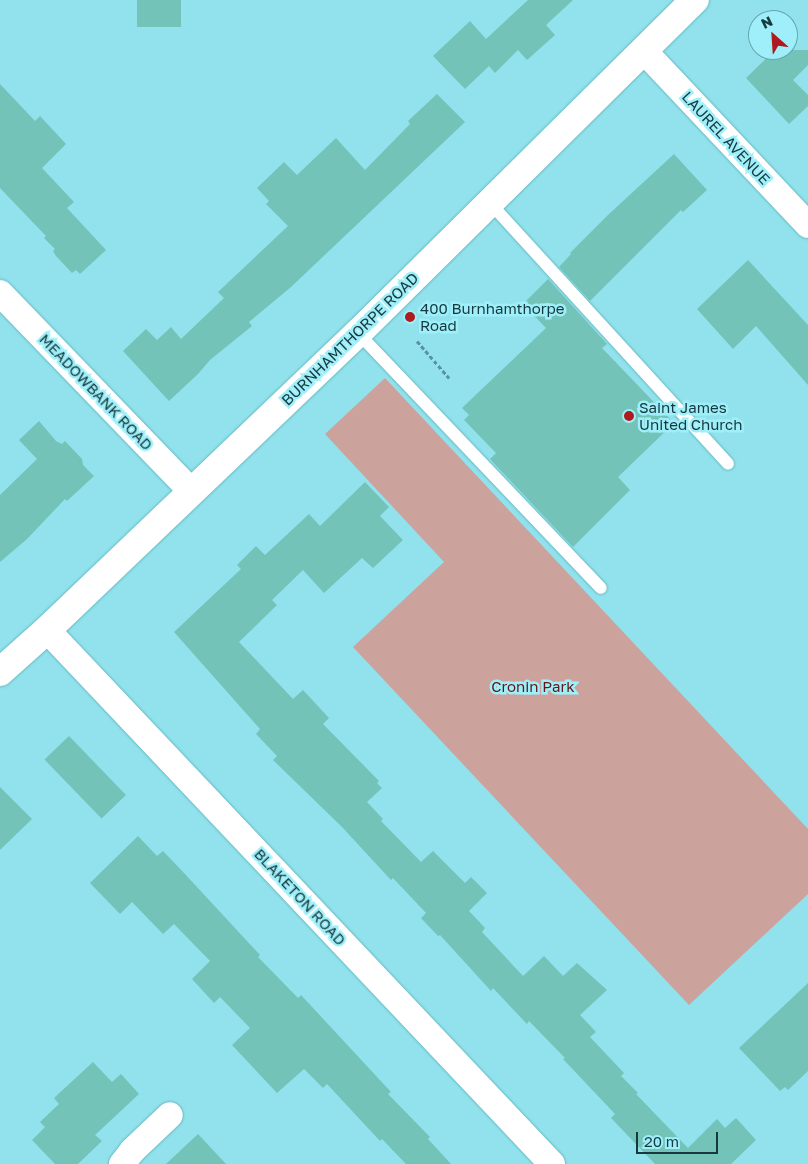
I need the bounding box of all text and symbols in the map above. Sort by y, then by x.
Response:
north arrow [748,10,798,60]
text: N [758,12,775,32]
street label: LAUREL AVENUE [678,88,774,188]
street label: BURNHAMTHORPE ROAD [278,269,422,409]
place label: 400 Burnhamthorpe Road [420,299,565,334]
marker: 400 Burnhamthorpe Road [404,311,416,323]
street label: MEADOWBANK ROAD [36,330,156,454]
place label: Saint James United Church [639,398,742,433]
marker: Saint James United Church [623,410,635,422]
park label: Cronin Park [491,678,575,696]
street label: BLAKETON ROAD [251,845,349,949]
scale bar [638,1122,720,1154]
text: 20 m [644,1132,679,1150]

